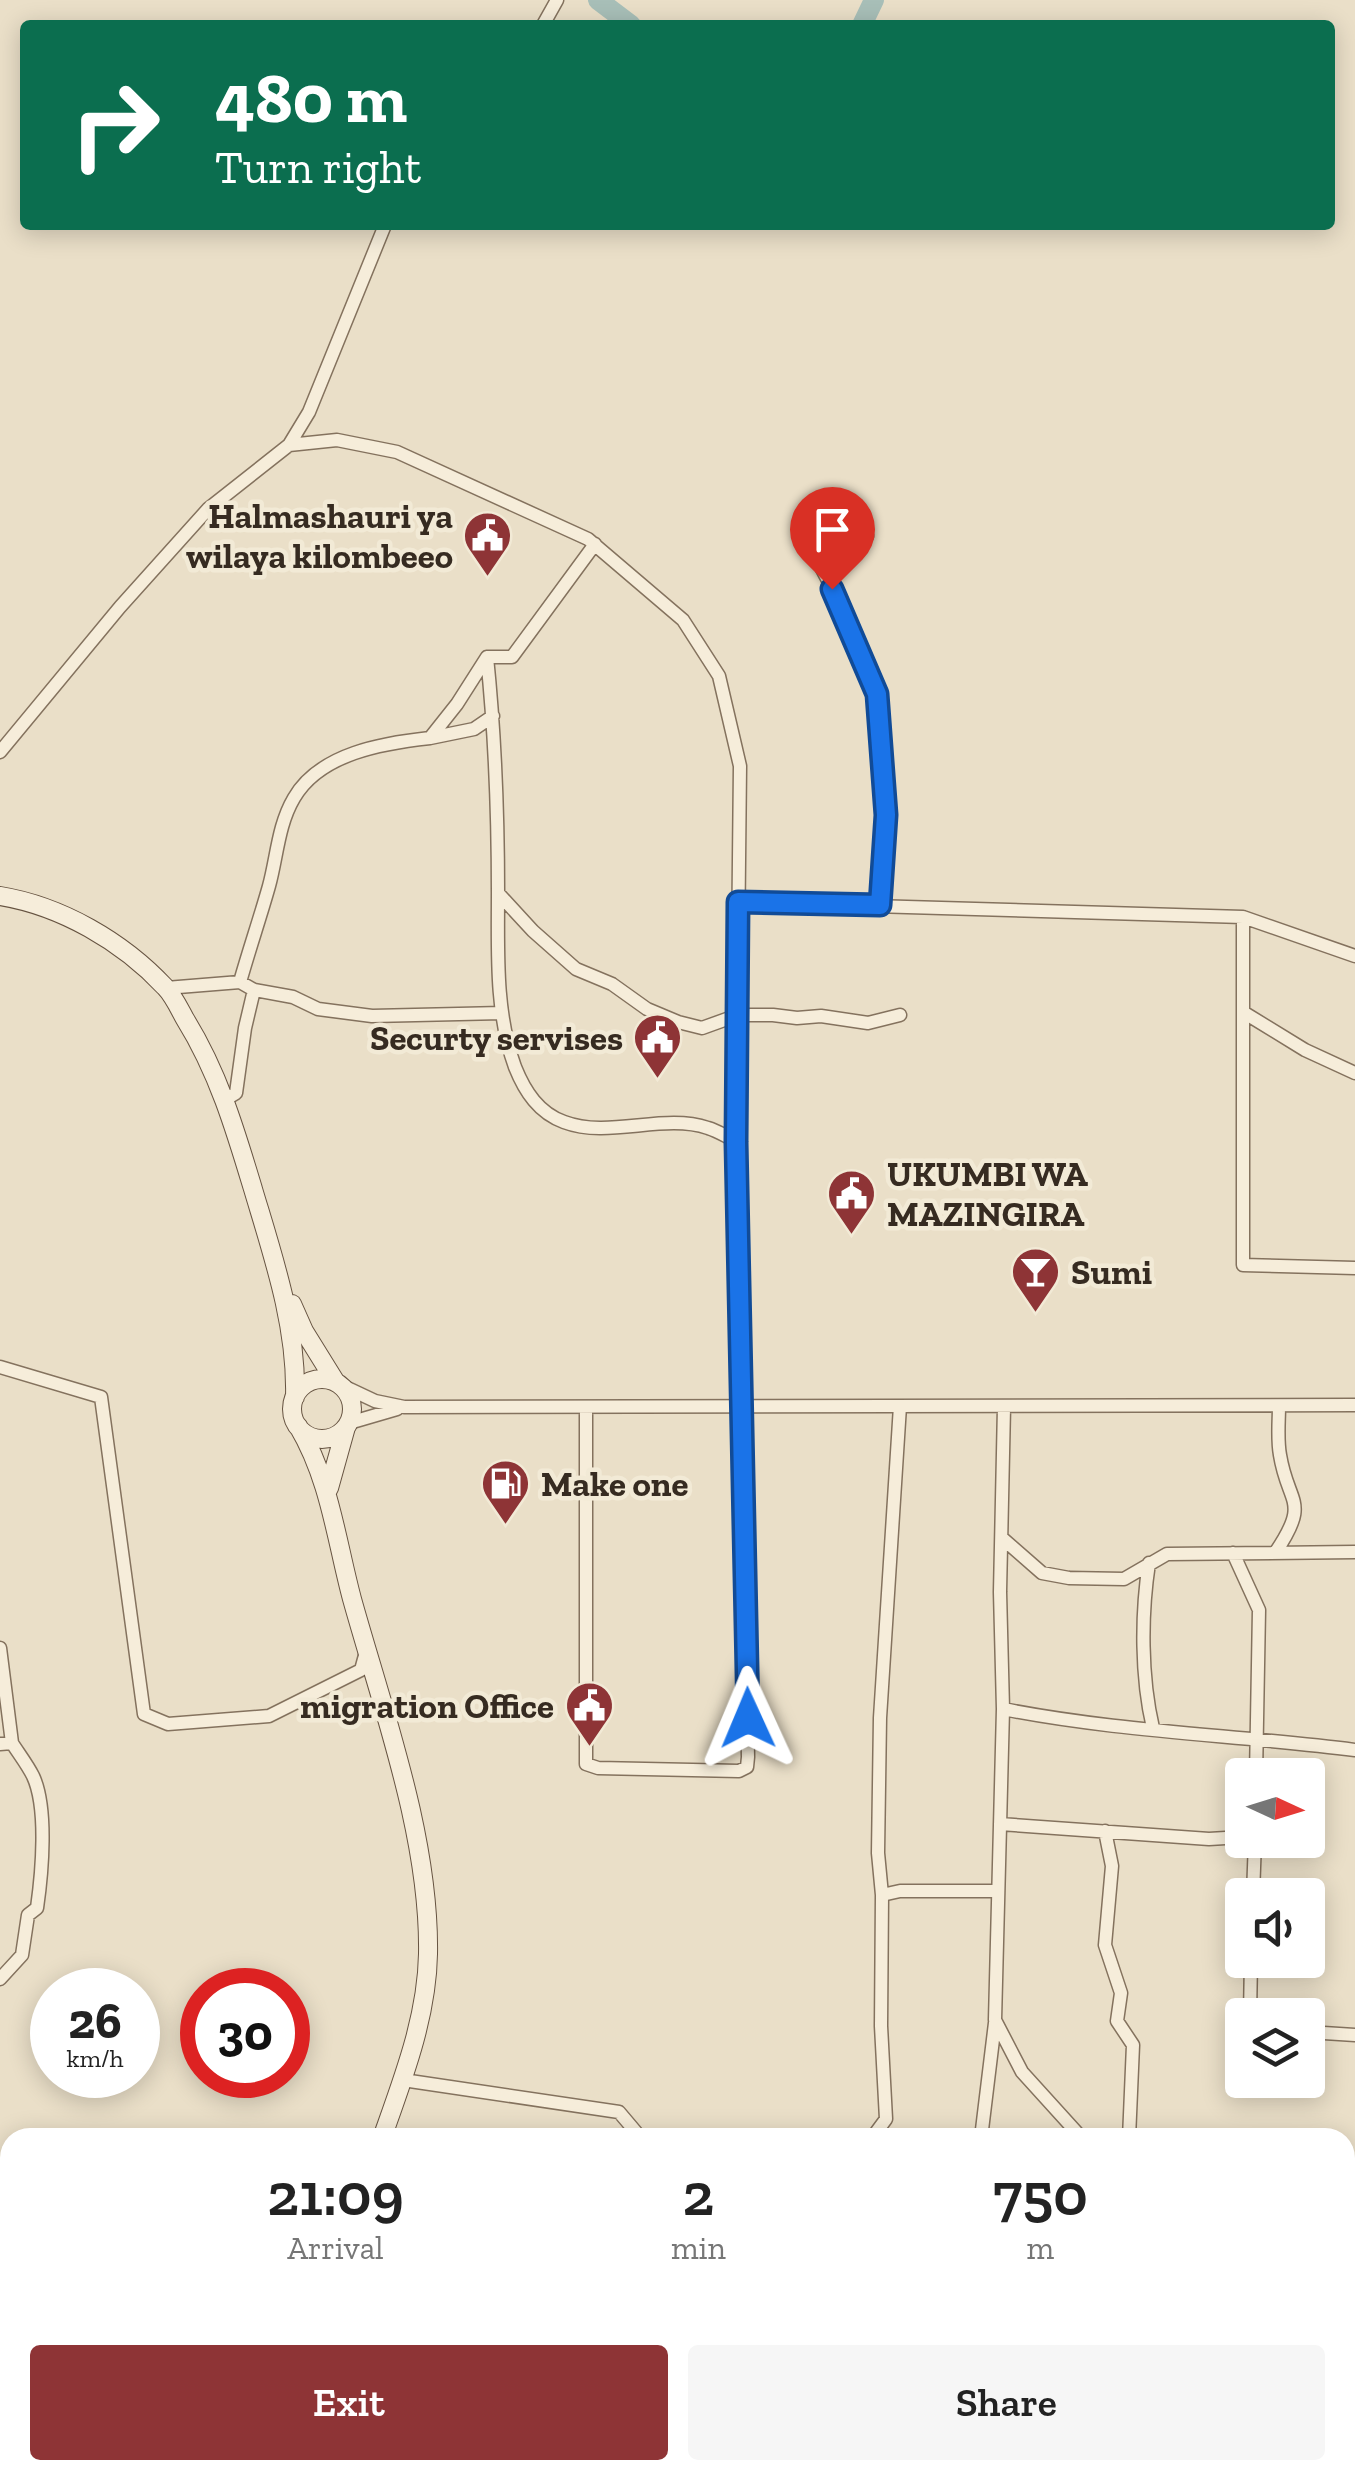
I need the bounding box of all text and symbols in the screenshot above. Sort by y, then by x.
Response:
text: 480 m [215,56,407,140]
icon: right [50,60,180,190]
text: Turn right [215,141,421,195]
pin [790,487,875,590]
place label: Halmashauri ya wilaya kilombeeo [186,495,453,577]
icon: arrive [805,502,860,557]
public building icon: Halmashauri ya wilaya kilombeeo [462,510,514,578]
public building icon: Securty servises [632,1012,684,1080]
place label: Securty servises [370,1017,623,1059]
place label: UKUMBI WA MAZINGIRA [887,1153,1089,1235]
public building icon: UKUMBI WA MAZINGIRA [826,1168,878,1236]
bar icon: Sumi [1010,1246,1062,1314]
place label: Sumi [1071,1251,1152,1293]
fuel station icon: Make one [480,1458,532,1526]
place label: Make one [541,1463,689,1505]
position arrow [696,1666,800,1770]
public building icon: migration Office [563,1680,615,1748]
place label: migration Office [300,1685,554,1727]
north arrow [1225,1758,1325,1858]
map controls [1225,1758,1325,2098]
button: sound [1225,1878,1325,1978]
speed limit sign: 30 [180,1968,310,2098]
text: 26 [68,1991,122,2051]
button: layers [1225,1998,1325,2098]
text: km/h [66,2043,124,2073]
text: 21:09 [267,2158,404,2230]
text: 2 [682,2158,714,2230]
text: 750 [993,2158,1088,2230]
text: Arrival [287,2229,384,2267]
text: min [671,2229,726,2267]
text: m [1027,2229,1054,2267]
button: Exit [30,2345,668,2460]
button: Share [688,2345,1325,2460]

